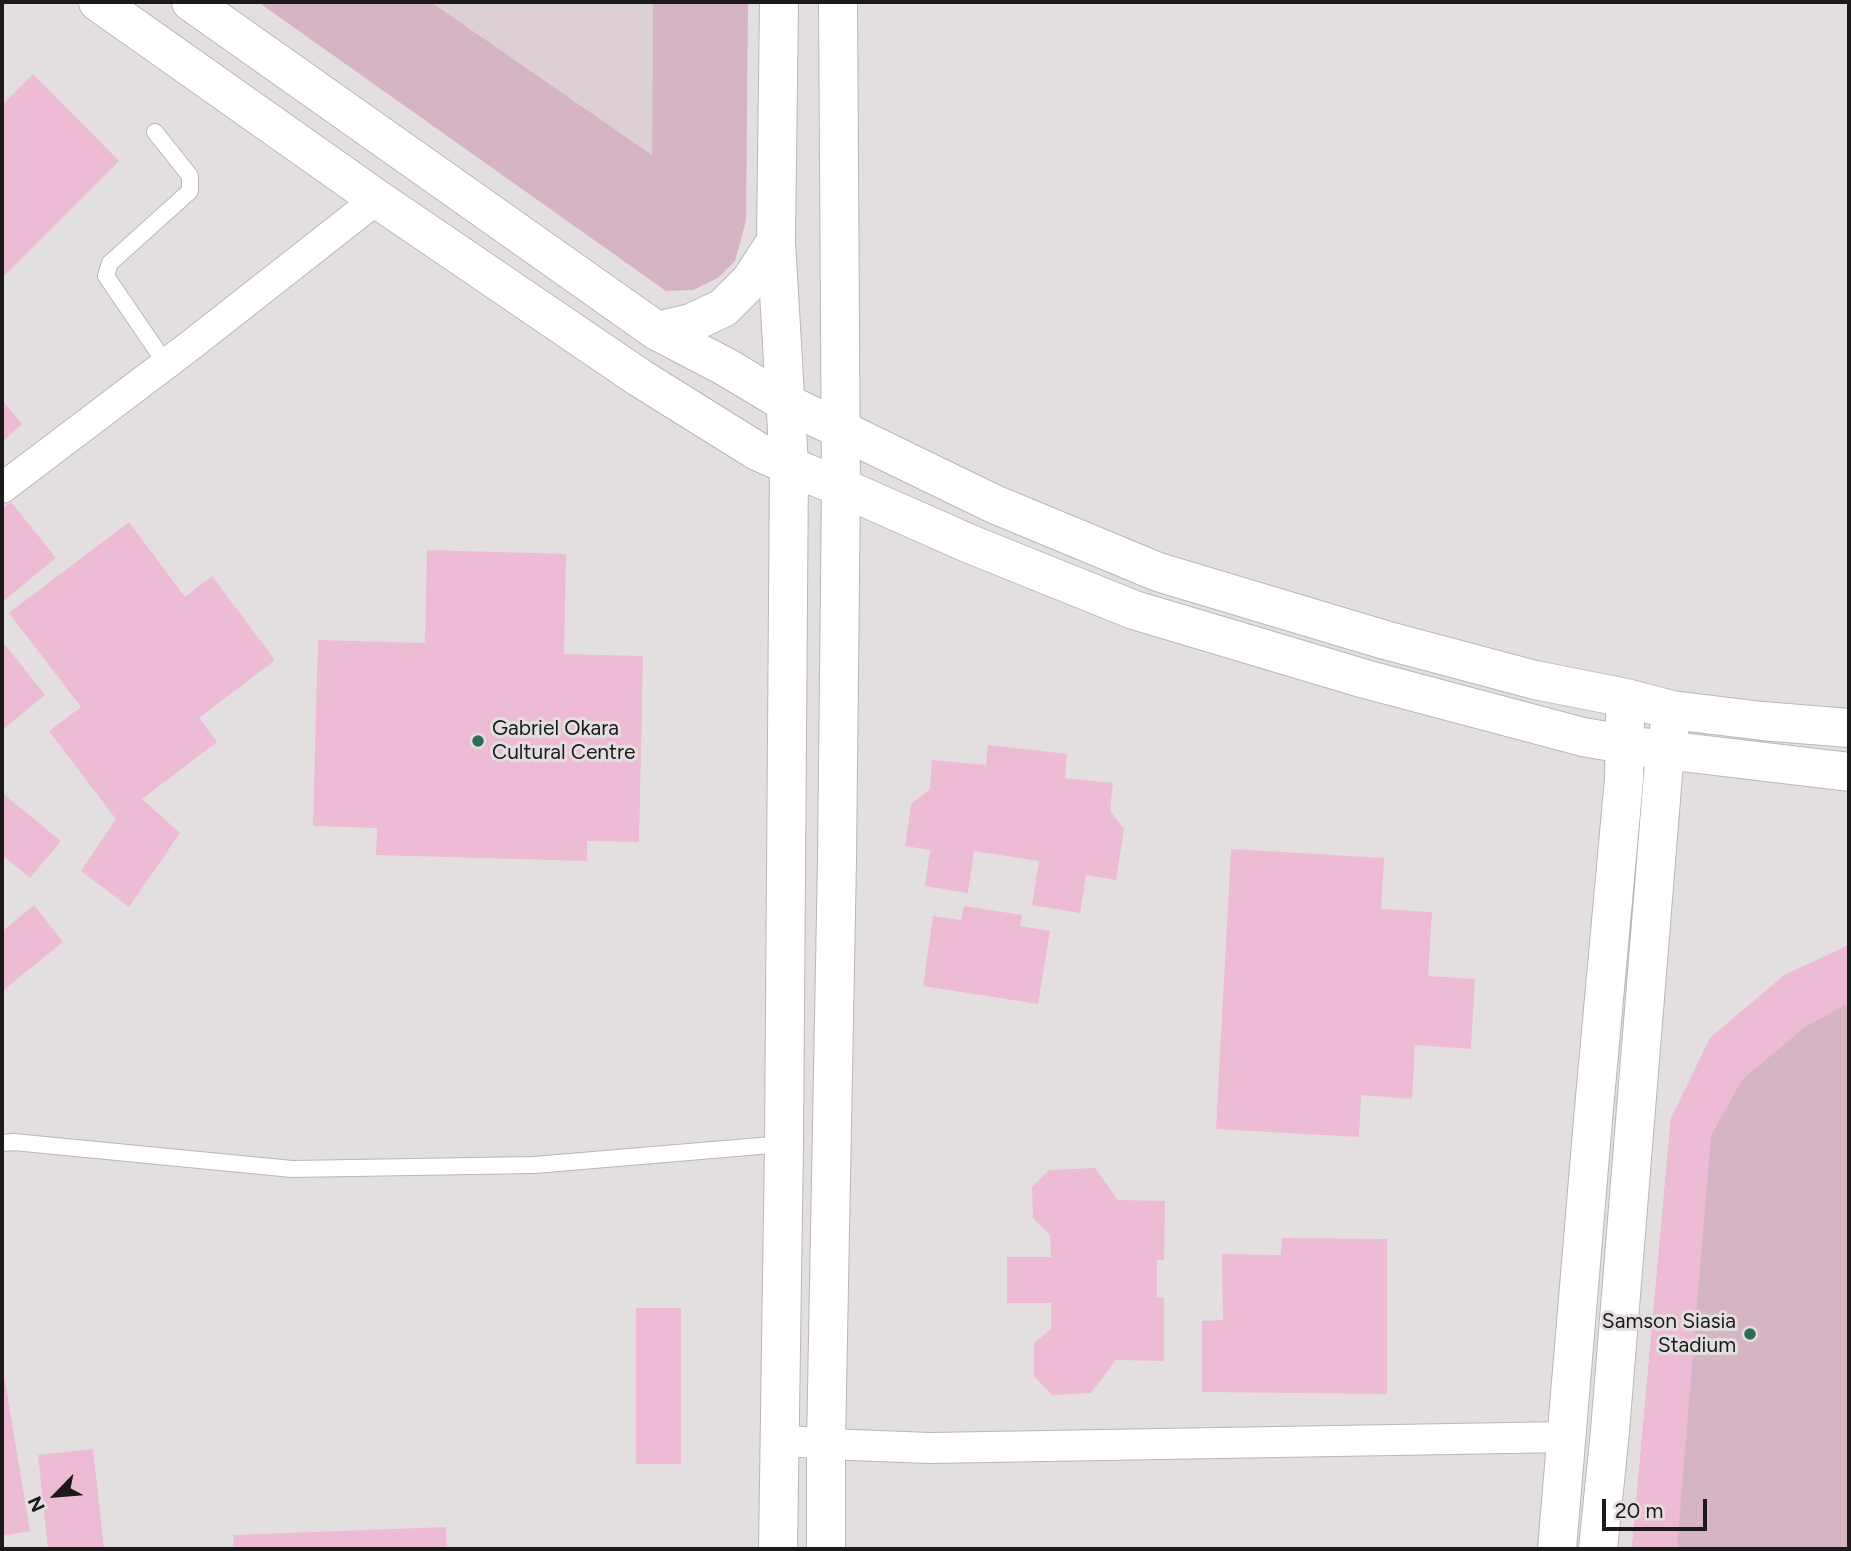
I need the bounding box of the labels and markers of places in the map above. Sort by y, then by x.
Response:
place label: Gabriel Okara Cultural Centre [492,716,636,766]
marker: Gabriel Okara Cultural Centre [470,733,486,749]
place label: Samson Siasia Stadium [1602,1309,1736,1359]
marker: Samson Siasia Stadium [1742,1326,1758,1342]

